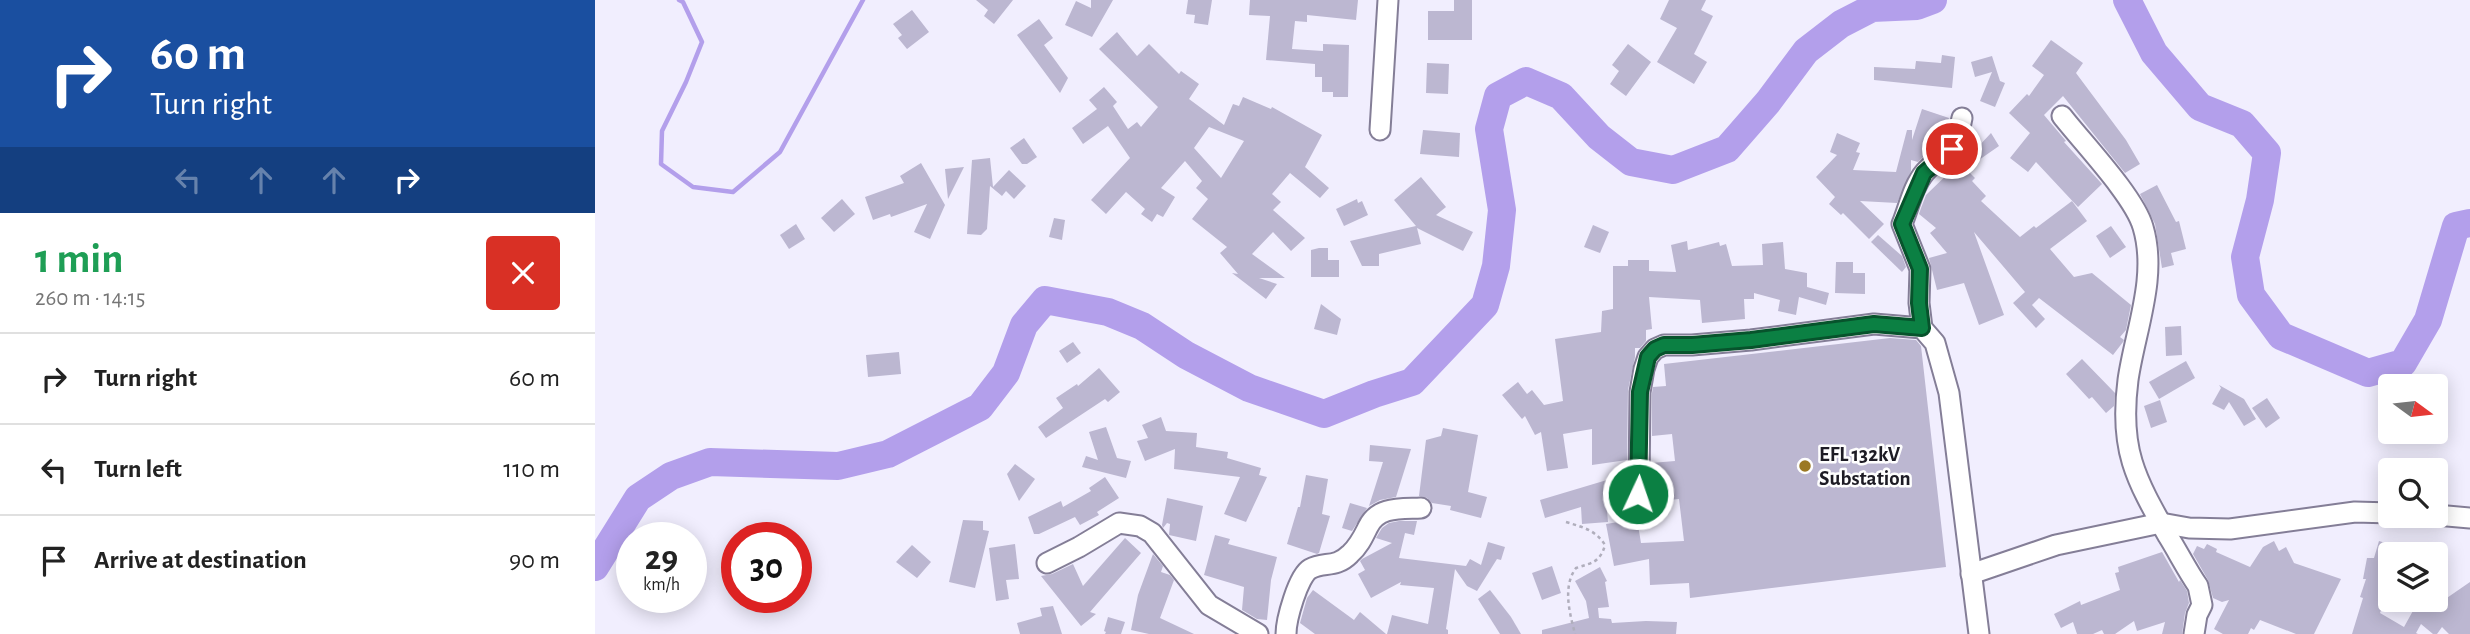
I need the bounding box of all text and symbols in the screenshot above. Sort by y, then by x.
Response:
icon: right [35,28,126,119]
text: 60 m [150,30,246,79]
text: Turn right [150,88,272,120]
pin [1922,119,1982,179]
icon: arrive [1933,130,1971,168]
icon: left [169,161,207,199]
icon: ahead [242,161,280,199]
icon: ahead [315,161,353,199]
icon: right [388,161,426,199]
button: close [486,236,560,310]
text: 1 min [35,238,124,280]
text: 260 m · 14:15 [35,287,145,310]
icon: right [35,360,73,398]
text: Turn right [94,365,197,391]
text: 60 m [509,365,560,391]
north arrow [2378,374,2448,444]
map controls [2378,374,2448,612]
place label: EFL 132kV Substation [1819,444,1911,489]
icon: left [35,451,73,489]
text: Turn left [94,456,182,482]
text: 110 m [503,456,560,482]
position arrow [1601,457,1675,531]
marker: EFL 132kV Substation [1797,458,1813,474]
button: search [2378,458,2448,528]
speed limit sign: 30 [721,522,812,613]
text: 29 [645,541,678,576]
icon: arrive [35,542,73,580]
button: layers [2378,542,2448,612]
text: Arrive at destination [94,547,307,573]
text: 90 m [509,547,560,573]
text: km/h [643,576,680,594]

